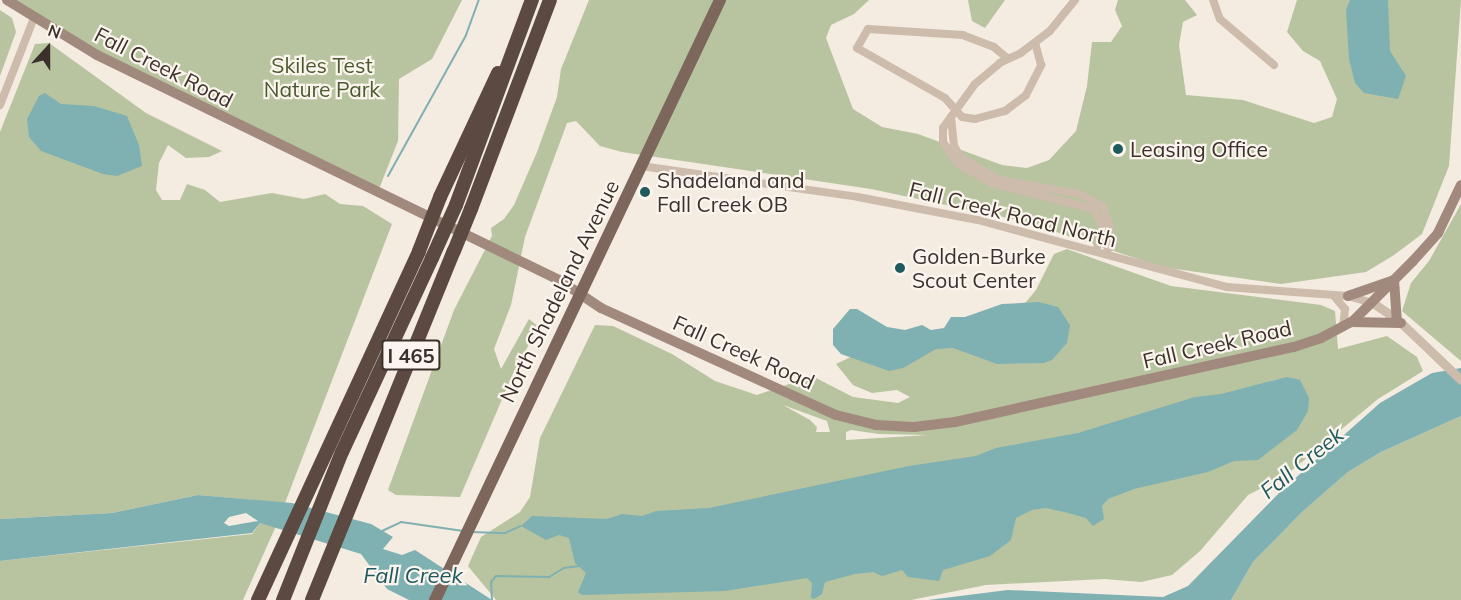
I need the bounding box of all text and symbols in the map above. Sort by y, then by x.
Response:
north arrow [18,18,78,78]
text: N [45,20,64,43]
street label: Fall Creek Road [91,21,237,113]
park label: Skiles Test Nature Park [264,52,380,102]
place label: Leasing Office [1130,136,1268,162]
marker: Leasing Office [1111,142,1125,156]
place label: Shadeland and Fall Creek OB [657,167,805,217]
street label: North Shadeland Avenue [494,176,624,406]
street label: Fall Creek Road North [907,176,1119,252]
marker: Shadeland and Fall Creek OB [638,185,652,199]
place label: Golden-Burke Scout Center [912,243,1046,293]
marker: Golden-Burke Scout Center [893,261,907,275]
street label: Fall Creek Road [669,310,819,394]
street label: Fall Creek Road [1140,315,1294,373]
road number: I 465 [381,338,441,372]
water label: Fall Creek [1255,421,1349,505]
water label: Fall Creek [363,563,463,589]

